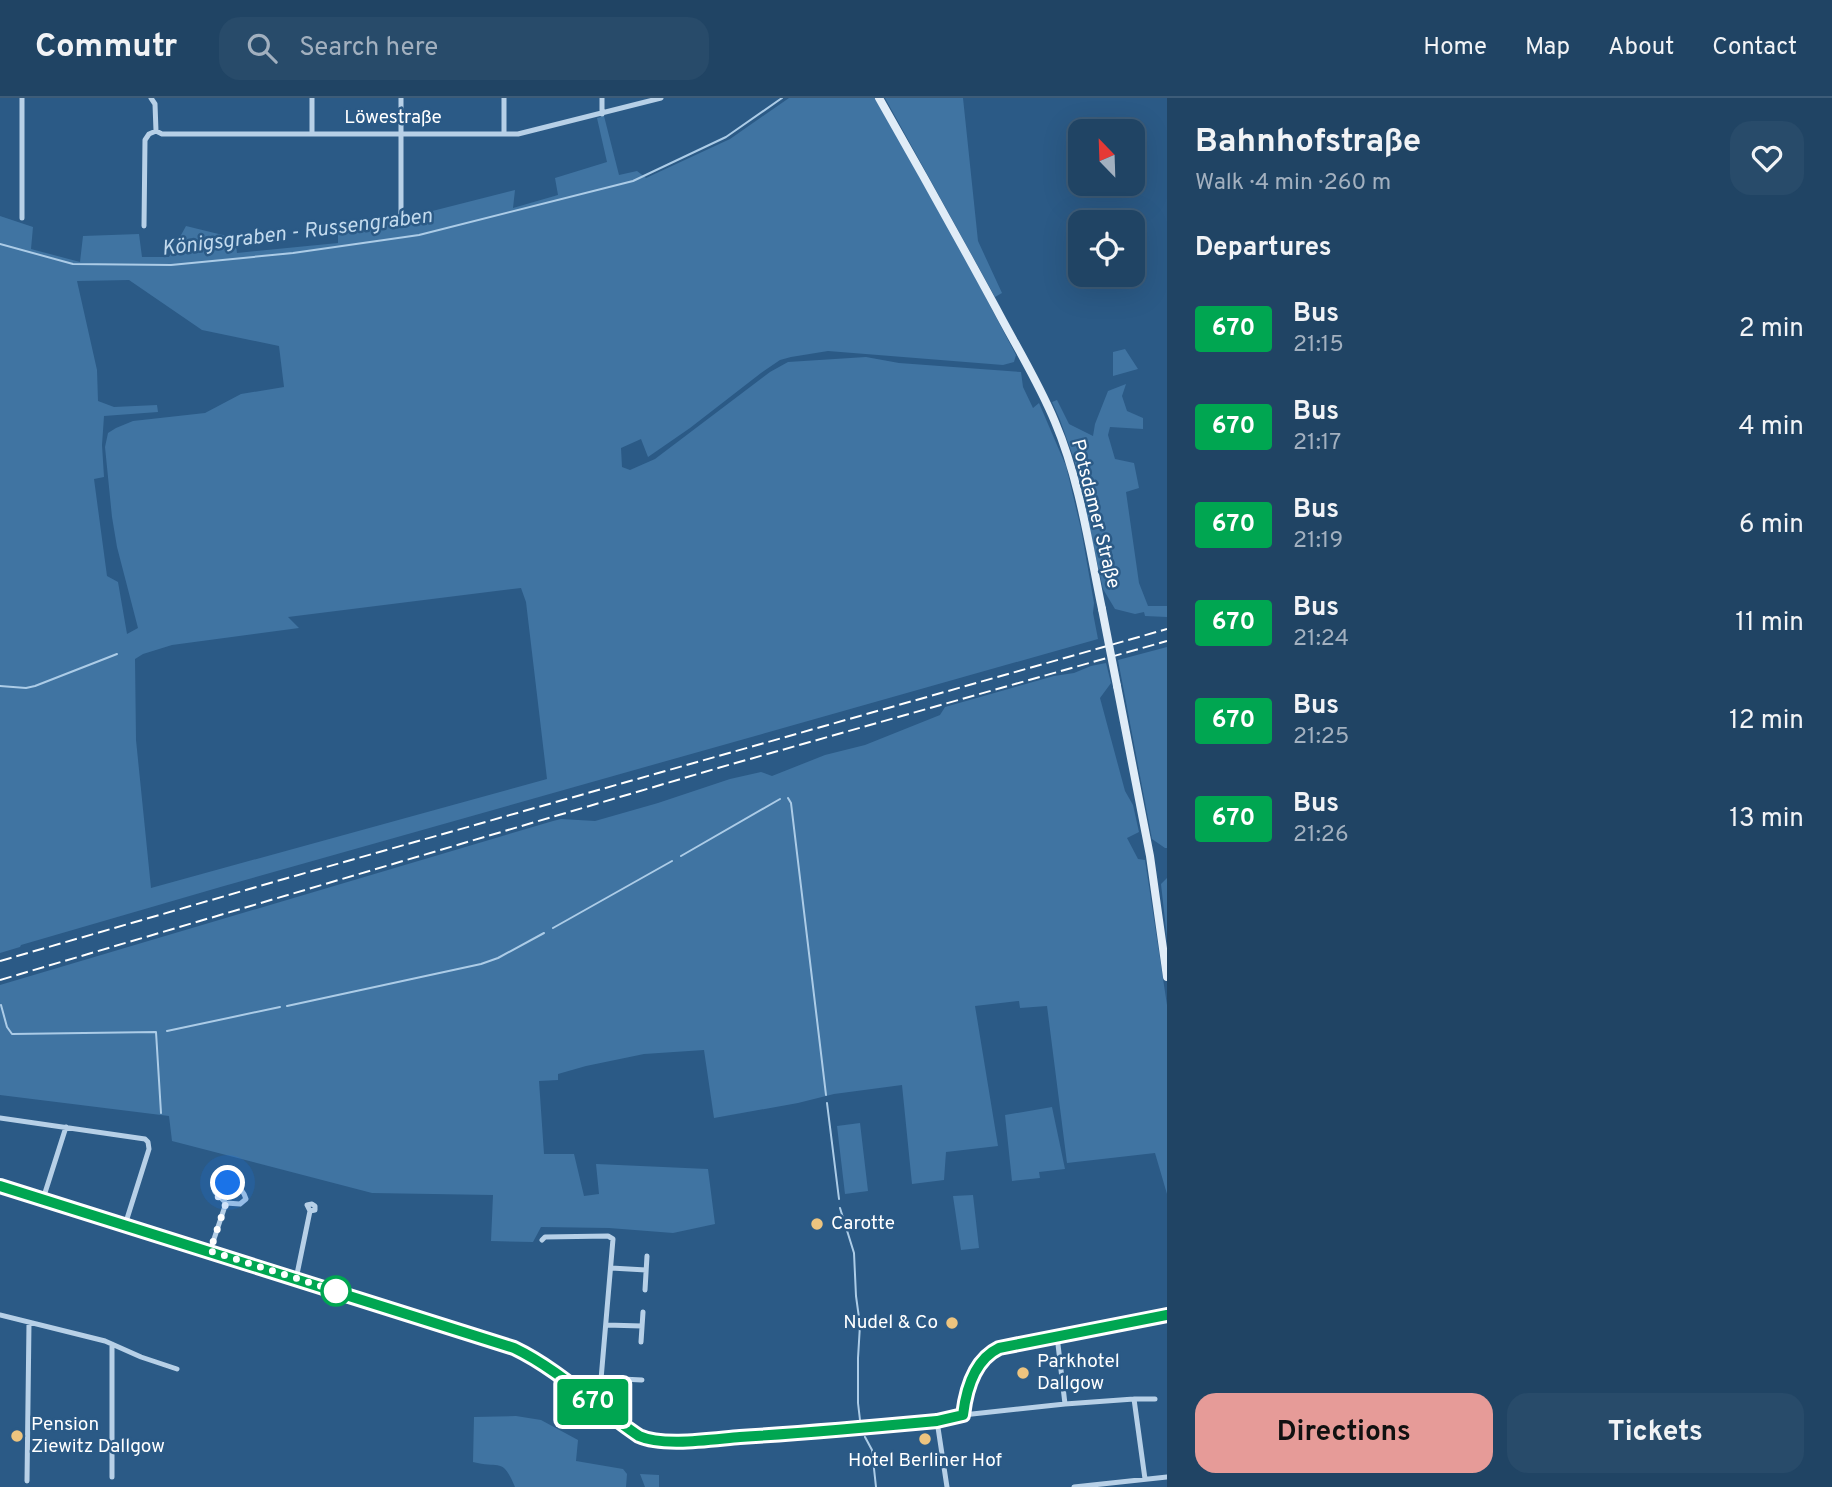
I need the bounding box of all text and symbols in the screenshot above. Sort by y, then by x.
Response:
search box [219,17,709,80]
text: Commutr [35,27,177,69]
icon: search [243,29,281,67]
text: Search here [299,32,438,65]
text: Home [1423,33,1487,63]
text: Map [1525,33,1570,63]
text: About [1608,33,1674,63]
text: Contact [1712,33,1797,63]
street label: Löwestraße [344,106,442,130]
north arrow [1068,119,1144,196]
map controls [1068,119,1145,287]
button: heart [1730,121,1804,195]
text: Bahnhofstraße [1195,122,1421,164]
text: Walk · 4 min · 260 m [1195,169,1391,198]
water label: Königsgraben - Russengraben [160,203,434,263]
button: locate [1068,210,1145,287]
text: Departures [1195,232,1332,265]
text: Bus [1293,298,1339,331]
text: 2 min [1739,313,1804,346]
text: 670 [1212,314,1255,344]
text: 21:15 [1293,331,1344,360]
text: Bus [1293,396,1339,429]
text: 4 min [1738,411,1804,444]
text: 670 [1212,412,1255,442]
text: 21:17 [1293,429,1341,458]
street label: Potsdamer Straße [1065,437,1125,591]
text: Bus [1293,494,1339,527]
text: 6 min [1739,509,1804,542]
text: 670 [1212,510,1255,540]
text: 21:19 [1293,527,1343,556]
text: Bus [1293,592,1339,625]
text: 11 min [1735,607,1804,640]
text: 670 [1212,608,1255,638]
text: 21:24 [1293,625,1349,654]
text: Bus [1293,690,1339,723]
text: 12 min [1729,705,1804,738]
text: 670 [1212,706,1255,736]
text: 21:25 [1293,723,1349,752]
text: Bus [1293,788,1339,821]
text: 13 min [1729,803,1804,836]
text: 670 [1212,804,1255,834]
text: 21:26 [1293,821,1349,850]
your location [210,1165,245,1200]
place label: Carotte [831,1212,895,1236]
marker: Carotte [809,1216,825,1232]
unlabelled marker [321,1276,351,1306]
place label: Nudel & Co [843,1311,938,1335]
marker: Nudel & Co [944,1315,960,1331]
place label: Parkhotel Dallgow [1037,1350,1120,1396]
marker: Parkhotel Dallgow [1015,1365,1031,1381]
line badge: 670 [553,1379,633,1425]
text: 670 [571,1387,615,1417]
button: Directions [1195,1393,1493,1473]
button: Tickets [1507,1393,1804,1473]
place label: Pension Ziewitz Dallgow [31,1413,165,1459]
marker: Pension Ziewitz Dallgow [9,1428,25,1444]
marker: Hotel Berliner Hof [917,1431,933,1447]
place label: Hotel Berliner Hof [848,1449,1003,1473]

